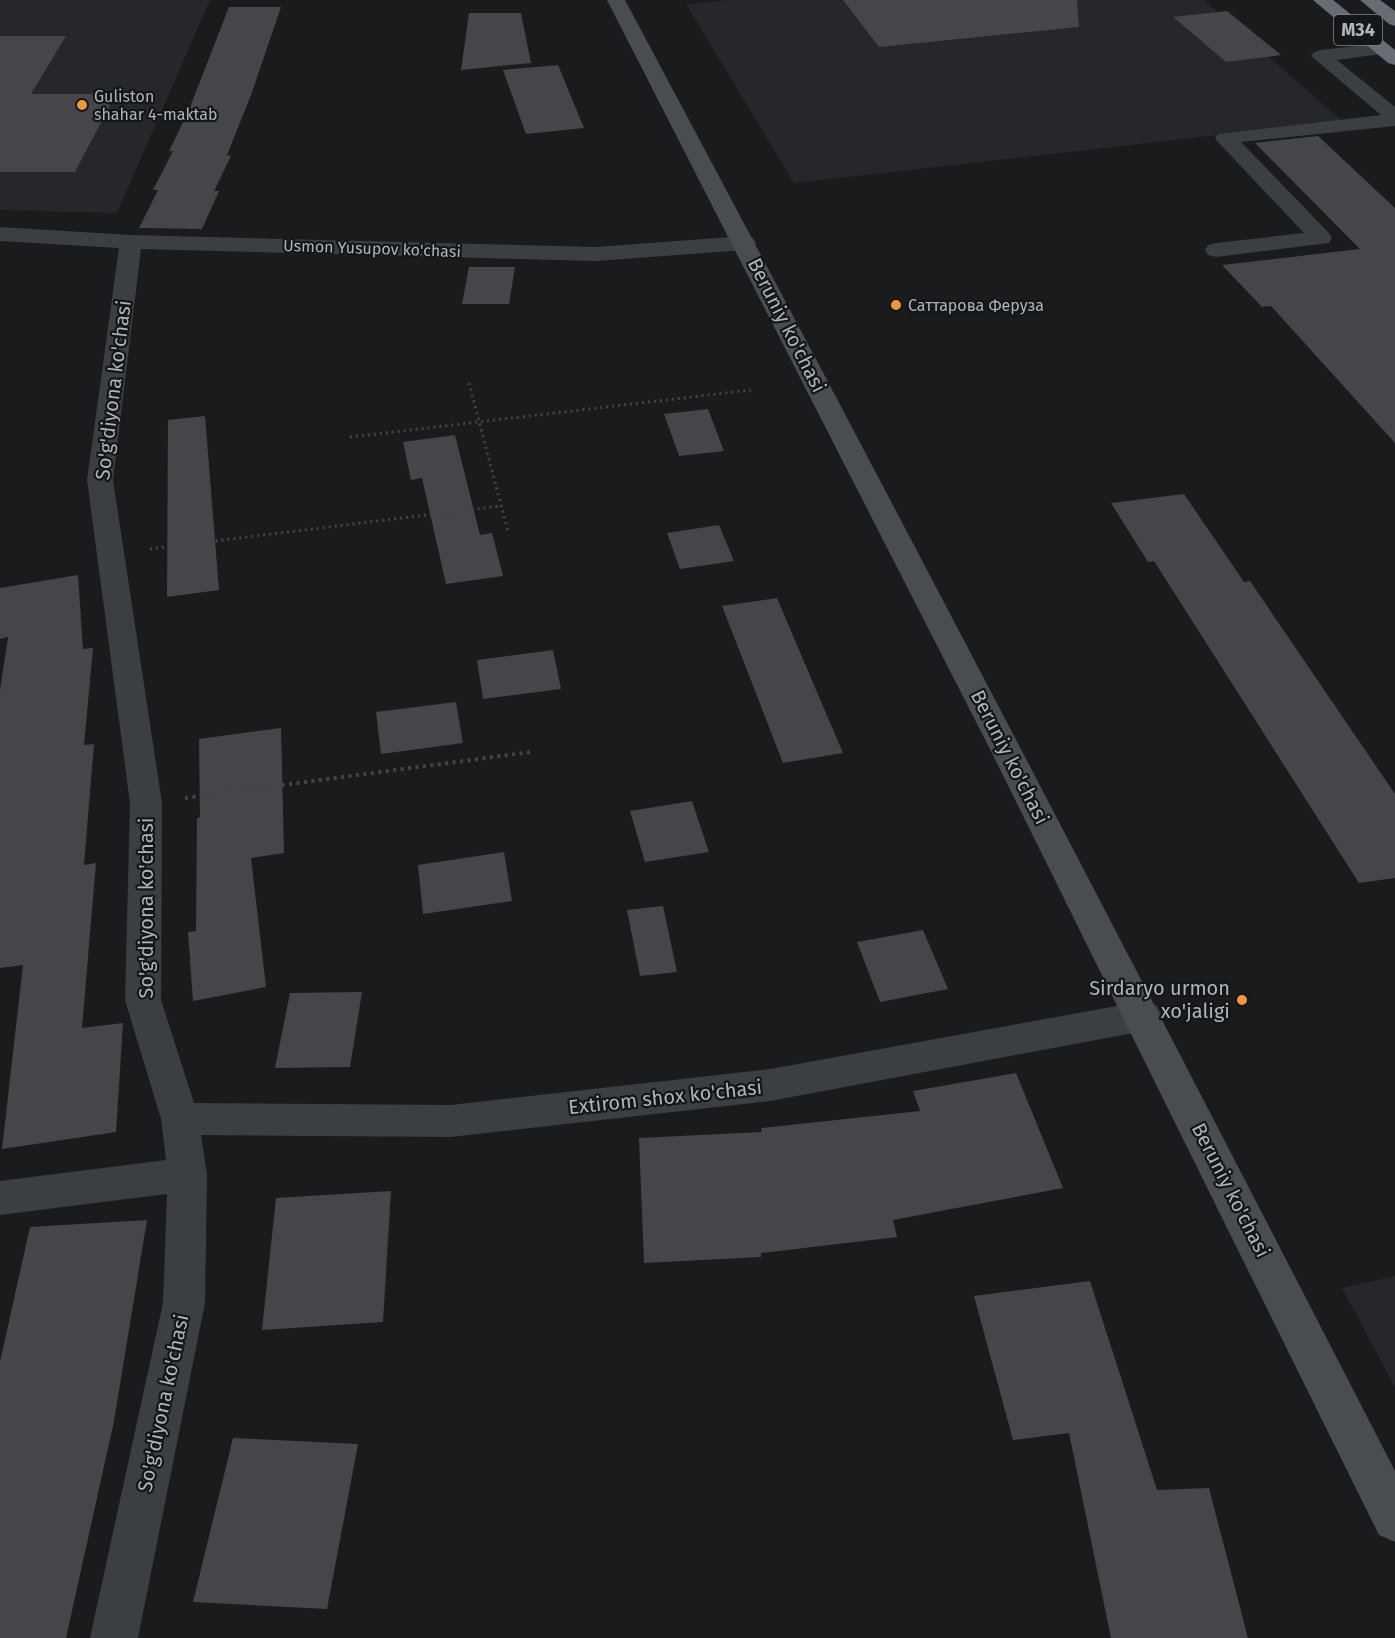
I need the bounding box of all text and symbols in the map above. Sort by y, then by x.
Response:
road number: M34 [1334,15,1382,45]
place label: Guliston shahar 4-maktab [94,87,218,124]
marker: Guliston shahar 4-maktab [75,98,89,112]
street label: Usmon Yusupov ko'chasi [283,236,461,261]
street label: Beruniy ko'chasi [743,254,831,396]
place label: Саттарова Феруза [908,296,1044,315]
marker: Саттарова Феруза [889,298,903,312]
street label: So'g'diyona ko'chasi [90,299,136,481]
street label: Beruniy ko'chasi [966,686,1054,828]
street label: So'g'diyona ko'chasi [134,818,158,998]
place label: Sirdaryo urmon xo'jaligi [1089,976,1230,1023]
marker: Sirdaryo urmon xo'jaligi [1235,993,1249,1007]
street label: Extirom shox ko'chasi [567,1075,763,1119]
street label: Beruniy ko'chasi [1187,1119,1275,1261]
street label: So'g'diyona ko'chasi [132,1312,194,1494]

